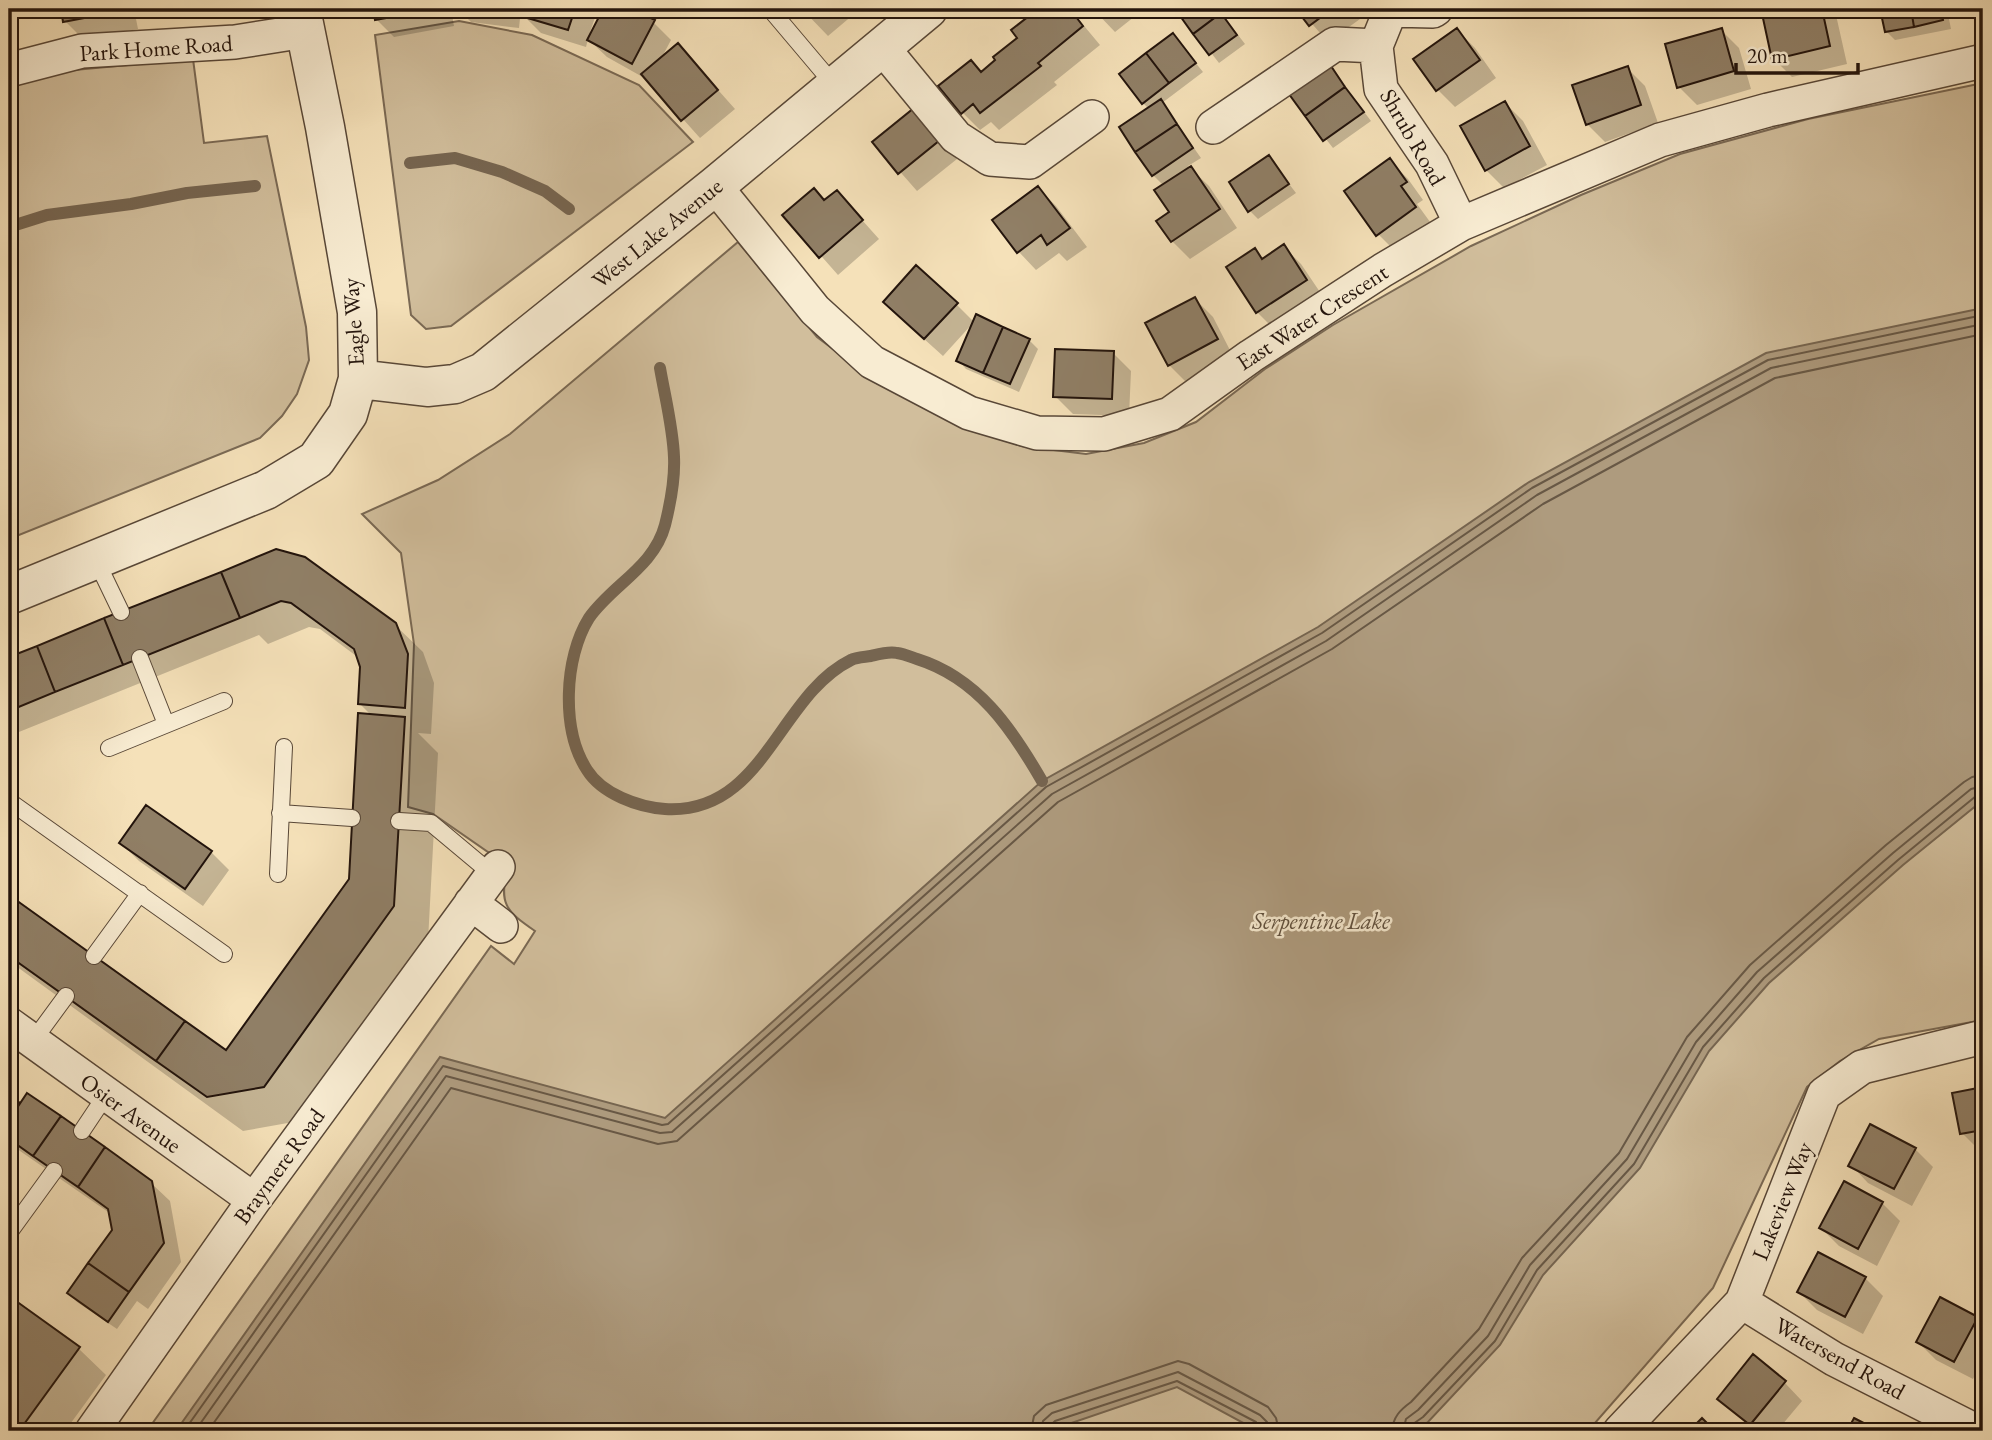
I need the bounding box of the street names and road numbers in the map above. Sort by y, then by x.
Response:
street label: Park Home Road [78,28,234,68]
street label: Shrub Road [1373,83,1453,191]
street label: West Lake Avenue [585,171,729,295]
street label: East Water Crescent [1230,256,1394,377]
street label: Eagle Way [335,276,371,367]
street label: Osier Avenue [74,1066,188,1160]
street label: Braymere Road [227,1102,331,1230]
street label: Lakeview Way [1745,1136,1820,1265]
street label: Watersend Road [1769,1310,1911,1406]

